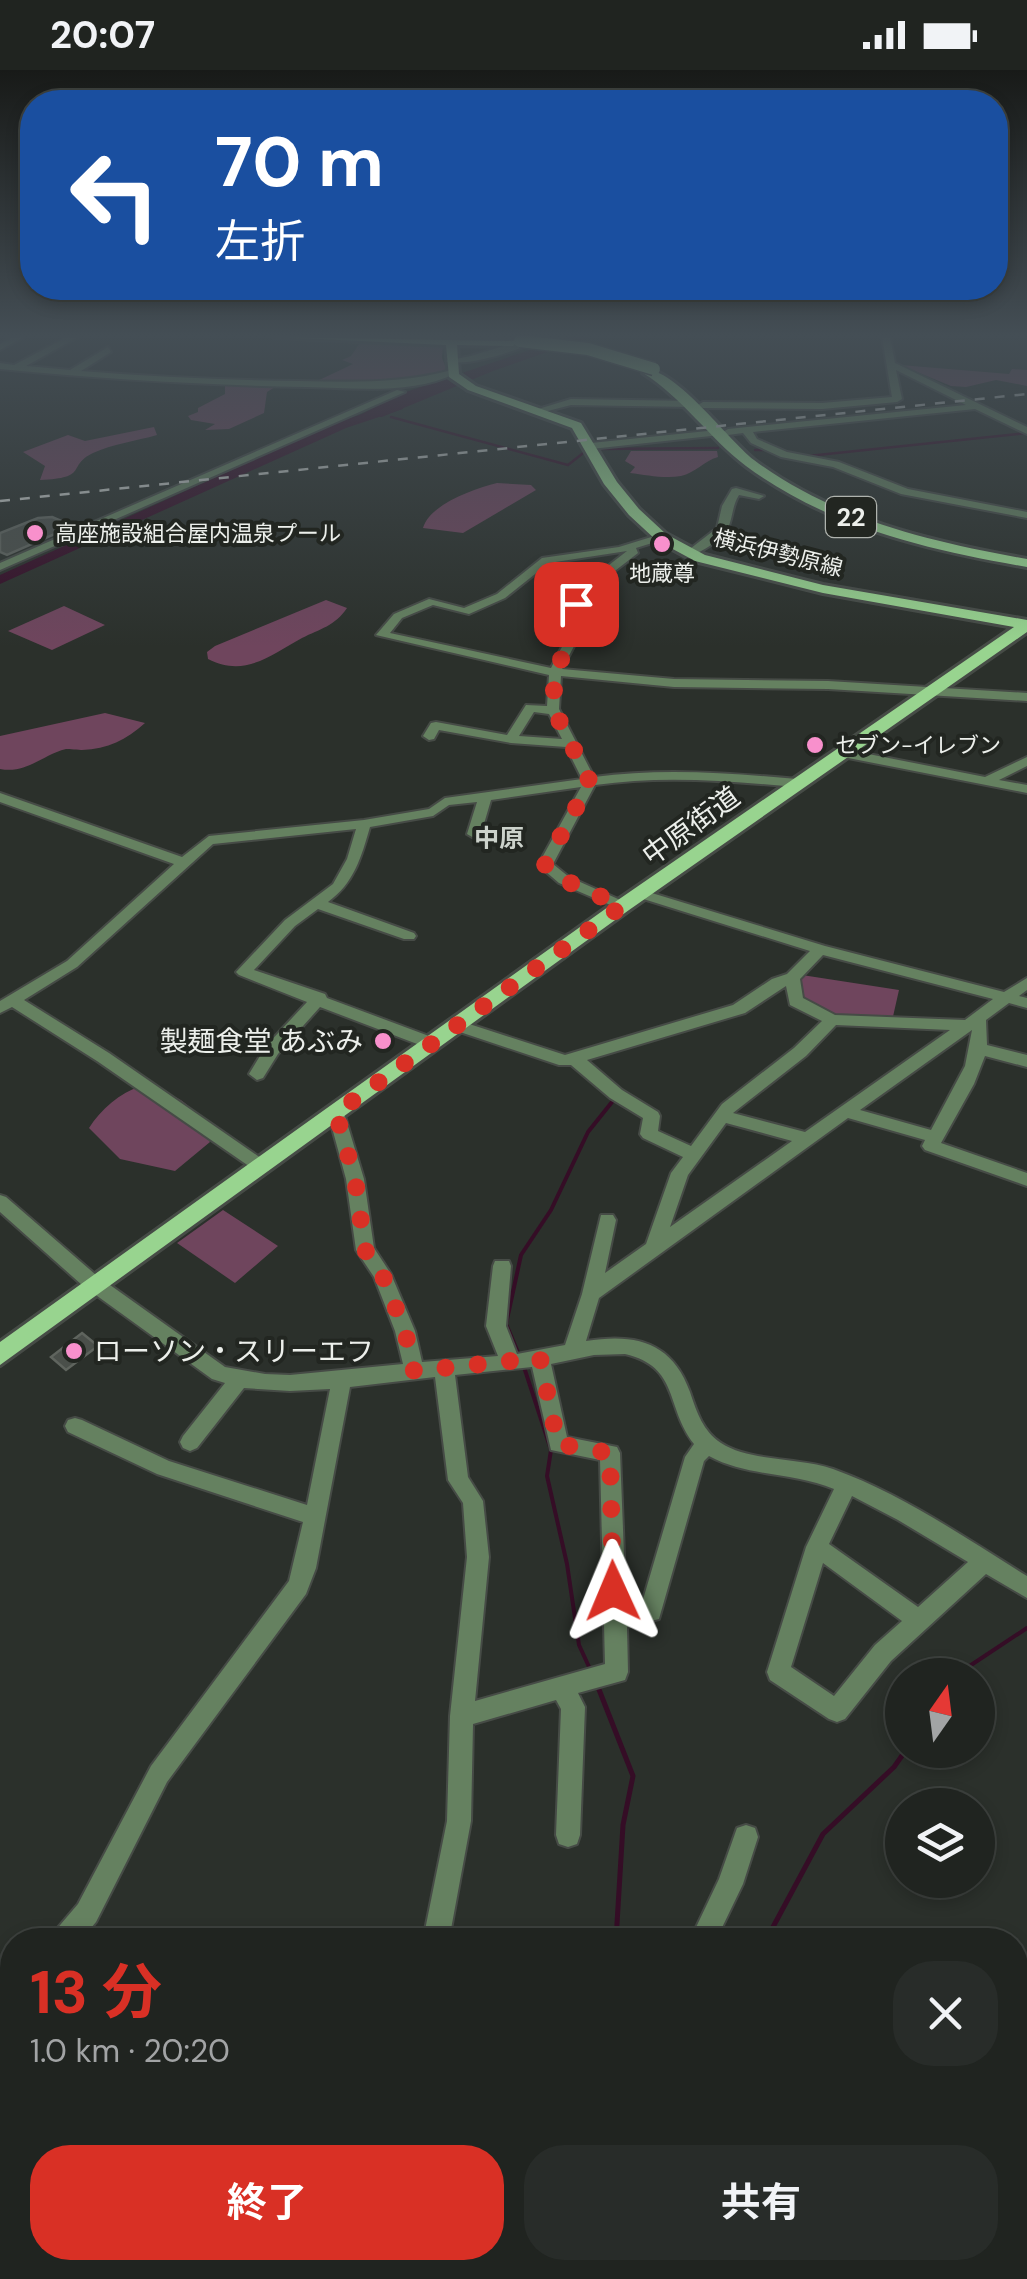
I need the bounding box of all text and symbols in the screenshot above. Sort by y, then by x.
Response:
text: 20:07 [50,10,155,60]
text: 70 m [215,117,384,208]
icon: left [50,130,180,260]
text: 左折 [215,212,305,271]
road number: 22 [826,497,876,537]
place label: 高座施設組合屋内温泉プール [55,519,341,548]
marker: 高座施設組合屋内温泉プール [24,522,46,544]
street label: 横浜伊勢原線 [710,523,846,583]
marker: 地蔵尊 [651,533,673,555]
place label: 地蔵尊 [629,559,695,588]
pin [534,562,619,647]
icon: arrive [549,577,604,632]
place label: セブン-イレブン [835,731,1001,760]
marker: セブン-イレブン [804,734,826,756]
street label: 中原街道 [635,778,747,874]
district label: 中原 [474,822,524,855]
place label: 製麺食堂 あぶみ [160,1023,363,1060]
marker: 製麺食堂 あぶみ [372,1030,394,1052]
place label: ローソン・スリーエフ [94,1333,374,1370]
marker: ローソン・スリーエフ [63,1340,85,1362]
position arrow [561,1539,665,1643]
north arrow [885,1658,995,1768]
map controls [885,1658,995,1898]
button: layers [885,1788,995,1898]
text: 13 分 [30,1953,162,2032]
button: close [893,1961,998,2066]
text: 1.0 km · 20:20 [30,2030,230,2072]
button: 終了 [30,2145,504,2260]
button: 共有 [524,2145,998,2260]

